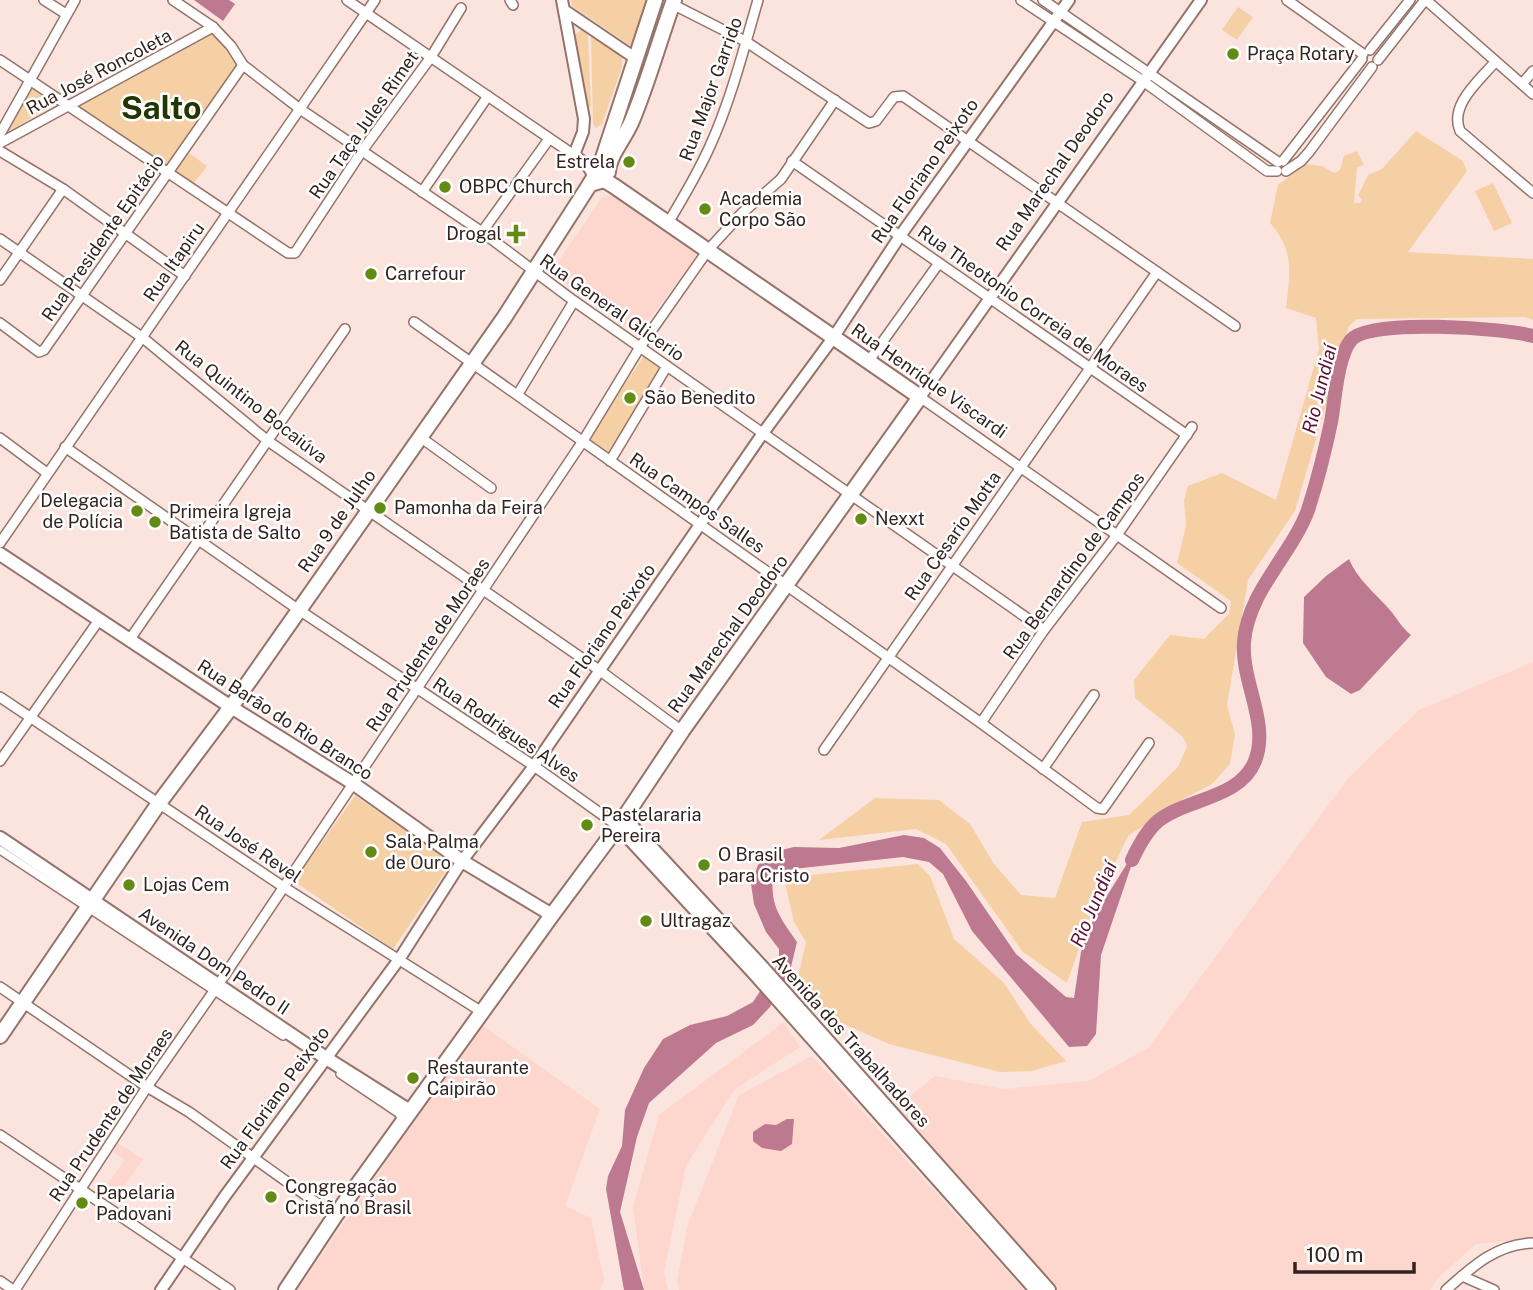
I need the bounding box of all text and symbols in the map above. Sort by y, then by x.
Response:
street label: Rua Major Garrido [675,14,746,164]
street label: Rua José Roncoleta [23,24,175,119]
place label: Praça Rotary [1247,43,1355,64]
marker: Praça Rotary [1225,46,1241,62]
street label: Rua Taça Jules Rimet [305,47,423,203]
street label: Rua Marechal Deodoro [991,87,1118,255]
district label: Salto [121,89,201,126]
street label: Rua Floriano Peixoto [867,94,982,247]
street label: Rua Presidente Epitácio [37,150,168,325]
place label: Estrela [556,151,615,172]
marker: Estrela [621,154,637,170]
place label: OBPC Church [459,176,573,197]
marker: OBPC Church [437,179,453,195]
place label: Academia Corpo São [719,188,806,230]
marker: Academia Corpo São [697,201,713,217]
street label: Rua Itapiru [139,218,208,305]
street label: Rua Theotonio Correia de Moraes [914,221,1152,396]
place label: Drogal [446,223,502,244]
marker: Drogal [508,226,524,242]
street label: Rua General Glicerio [536,250,689,365]
place label: Carrefour [385,263,466,284]
marker: Carrefour [363,266,379,282]
street label: Rua Henrique Viscardi [847,319,1011,442]
street label: Rua Quintino Bocaiúva [171,336,332,468]
water label: Rio Jundiaí [1297,340,1341,436]
place label: São Benedito [644,387,756,408]
marker: São Benedito [622,390,638,406]
street label: Rua Campos Salles [626,448,769,557]
street label: Rua 9 de Julho [293,465,380,576]
street label: Rua Cesario Motta [900,467,1005,604]
street label: Rua Bernardino de Campos [999,468,1149,663]
place label: Delegacia de Polícia [40,490,123,532]
place label: Pamonha da Feira [394,497,543,518]
marker: Pamonha da Feira [372,500,388,516]
place label: Primeira Igreja Batista de Salto [169,501,301,543]
marker: Delegacia de Polícia [129,503,145,519]
place label: Nexxt [875,508,925,529]
marker: Nexxt [853,511,869,527]
marker: Primeira Igreja Batista de Salto [147,514,163,530]
street label: Rua Marechal Deodoro [663,551,792,717]
street label: Rua Prudente de Moraes [362,554,494,735]
street label: Rua Floriano Peixoto [544,559,659,712]
street label: Rua Barão do Rio Branco [194,655,377,784]
street label: Rua Rodrigues Alves [429,673,584,786]
street label: Rua José Revel [191,800,306,887]
place label: Pastelararia Pereira [601,804,701,846]
marker: Pastelararia Pereira [579,817,595,833]
place label: Sala Palma de Ouro [385,831,479,873]
marker: Sala Palma de Ouro [363,844,379,860]
place label: O Brasil para Cristo [718,844,809,886]
water label: Rio Jundiaí [1065,856,1122,950]
marker: O Brasil para Cristo [696,857,712,873]
place label: Lojas Cem [143,874,229,895]
marker: Lojas Cem [121,877,137,893]
street label: Avenida Dom Pedro II [135,902,294,1019]
place label: Ultragaz [660,910,731,931]
marker: Ultragaz [638,913,654,929]
street label: Avenida dos Trabalhadores [768,950,934,1131]
street label: Rua Floriano Peixoto [216,1022,333,1173]
street label: Rua Prudente de Moraes [45,1024,177,1205]
place label: Restaurante Caipirão [427,1057,529,1099]
marker: Restaurante Caipirão [405,1070,421,1086]
place label: Congregação Cristã no Brasil [285,1176,412,1218]
place label: Papelaria Padovani [96,1182,175,1224]
marker: Congregação Cristã no Brasil [263,1189,279,1205]
marker: Papelaria Padovani [74,1195,90,1211]
scale bar [1295,1230,1414,1274]
text: 100 m [1306,1242,1363,1267]

